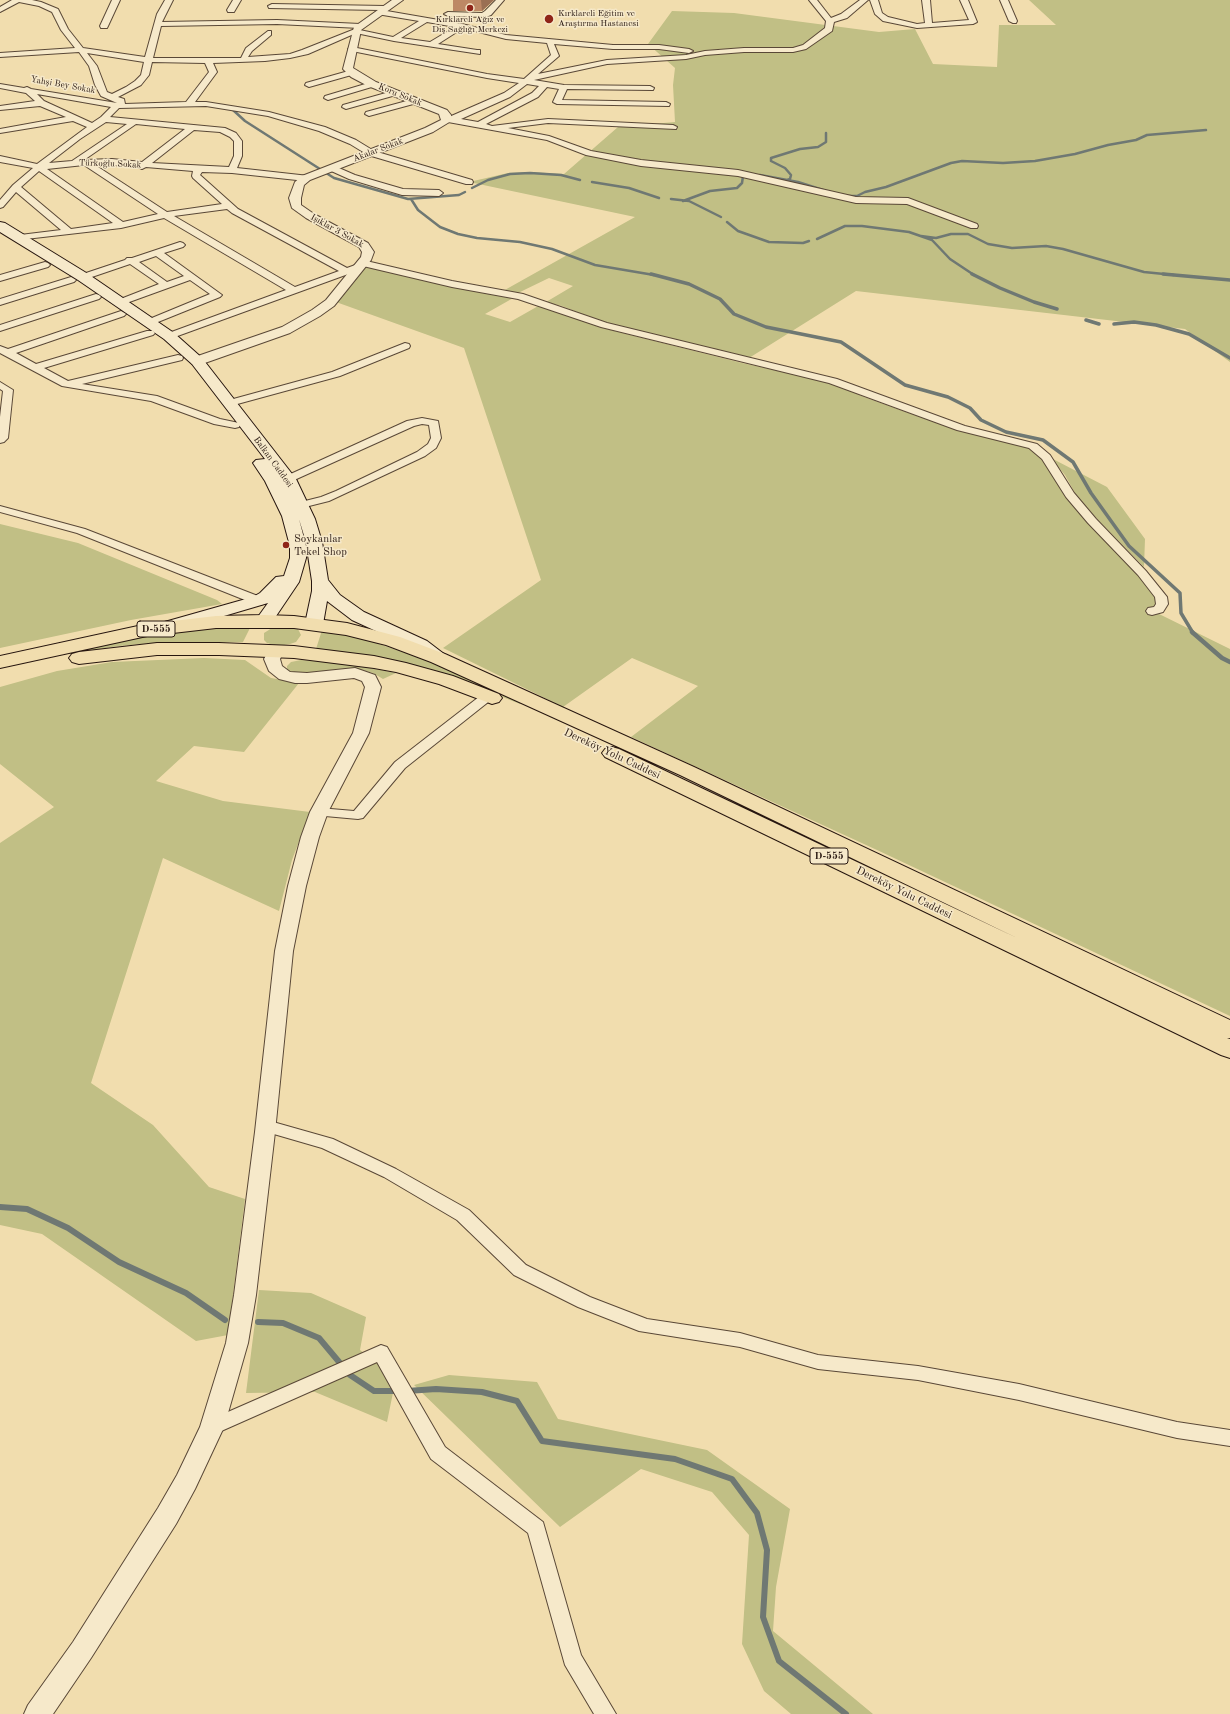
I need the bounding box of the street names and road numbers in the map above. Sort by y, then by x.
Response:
street label: Yahşi Bey Sokak [30,74,96,96]
street label: Koru Sokak [377,81,423,109]
street label: Akalar Sokak [351,135,405,165]
street label: Türkoğlu Sokak [79,158,141,170]
street label: Işıklar 3 Sokak [308,212,366,250]
street label: Balkan Caddesi [251,435,295,489]
road number: D-555 [137,621,175,637]
street label: Dereköy Yolu Caddesi [562,726,662,782]
road number: D-555 [810,848,848,864]
street label: Dereköy Yolu Caddesi [854,864,954,922]

